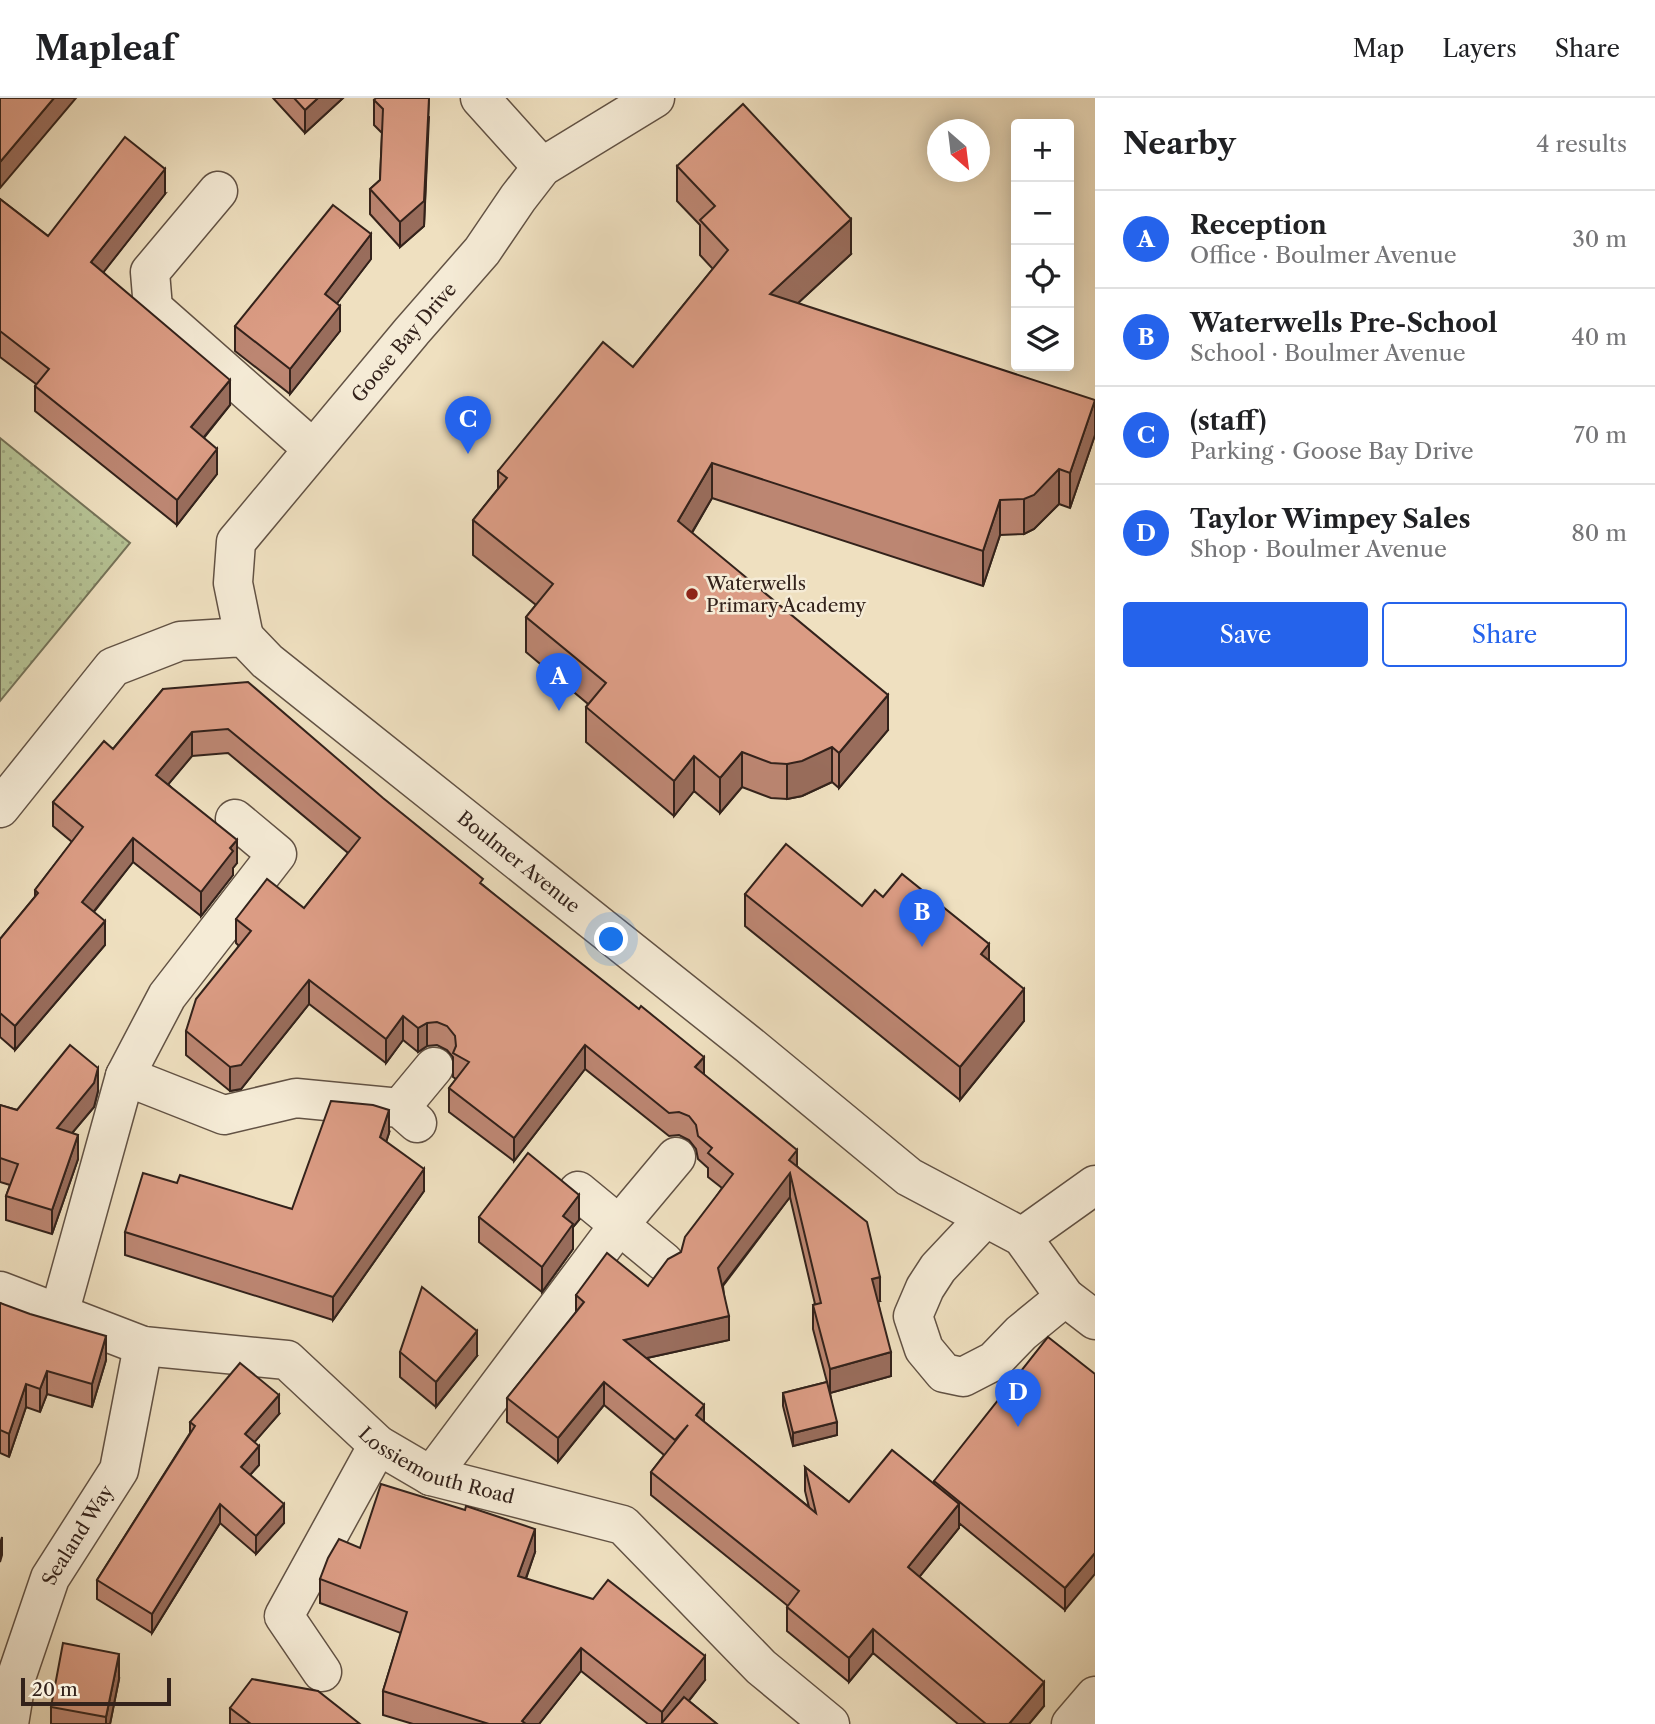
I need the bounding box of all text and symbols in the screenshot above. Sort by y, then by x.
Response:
text: Mapleaf [35,28,175,69]
text: Map [1353,34,1404,63]
text: Layers [1442,34,1517,63]
text: Share [1555,34,1620,63]
north arrow [927,119,990,182]
map controls [1011,119,1074,371]
button: + [1011,119,1074,182]
text: Nearby [1123,125,1236,162]
text: 4 results [1536,130,1627,158]
button: − [1011,182,1074,245]
text: Reception [1190,209,1327,241]
text: A [1137,225,1155,253]
text: 30 m [1572,225,1627,253]
text: Office · Boulmer Avenue [1190,241,1457,269]
button: locate [1011,245,1074,308]
street label: Goose Bay Drive [346,278,461,407]
text: Waterwells Pre-School [1190,307,1497,339]
button: layers [1011,308,1074,371]
text: B [1137,323,1155,351]
text: 40 m [1572,323,1627,351]
text: School · Boulmer Avenue [1190,339,1466,367]
pin: C [445,396,491,454]
text: (staff) [1190,405,1266,437]
text: C [1137,421,1155,449]
text: 70 m [1574,421,1627,449]
text: Parking · Goose Bay Drive [1190,437,1474,465]
text: Taylor Wimpey Sales [1190,503,1471,535]
text: D [1136,519,1156,547]
text: 80 m [1571,519,1627,547]
text: Shop · Boulmer Avenue [1190,535,1447,563]
place label: Waterwells Primary Academy [705,572,867,617]
marker: Waterwells Primary Academy [684,586,700,602]
button: Save [1123,602,1368,667]
button: Share [1382,602,1627,667]
pin: A [536,653,582,711]
street label: Boulmer Avenue [453,806,585,917]
pin: B [899,889,945,947]
your location [594,922,628,956]
pin: D [995,1369,1041,1427]
street label: Lossiemouth Road [354,1422,517,1508]
street label: Sealand Way [37,1480,118,1588]
scale bar [21,1675,172,1707]
text: 20 m [32,1678,78,1701]

